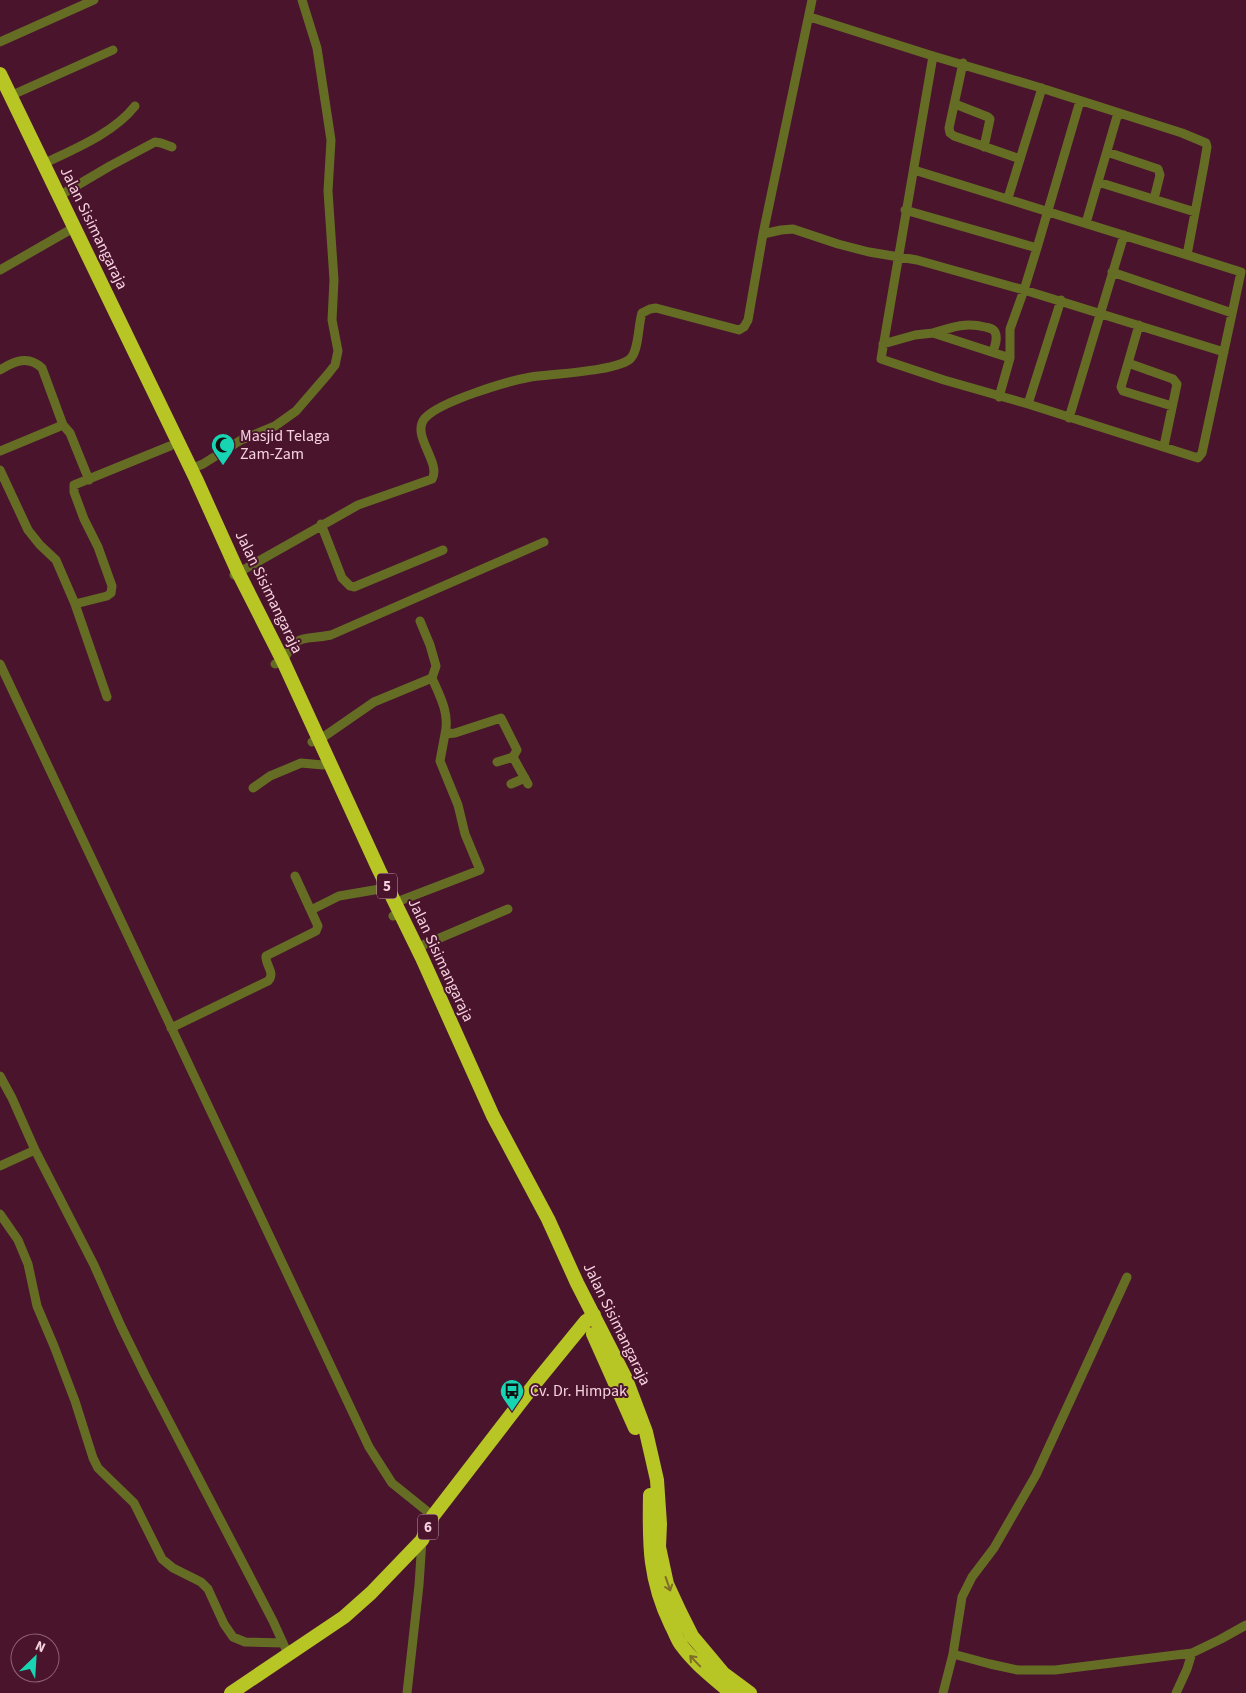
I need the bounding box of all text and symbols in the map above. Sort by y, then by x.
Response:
street label: Jalan Sisimangaraja [55,163,133,293]
place label: Masjid Telaga Zam-Zam [240,425,330,465]
mosque icon: Masjid Telaga Zam-Zam [210,432,236,466]
street label: Jalan Sisimangaraja [230,527,308,657]
road number: 5 [377,874,397,898]
street label: Jalan Sisimangaraja [403,895,479,1025]
street label: Jalan Sisimangaraja [578,1259,656,1389]
bus stop icon: Cv. Dr. Himpak [499,1378,525,1412]
place label: Cv. Dr. Himpak [530,1380,627,1402]
road number: 6 [418,1514,438,1540]
one-way arrow [664,1576,673,1591]
north arrow [10,1633,60,1683]
text: N [32,1636,49,1658]
one-way arrow [689,1654,701,1667]

